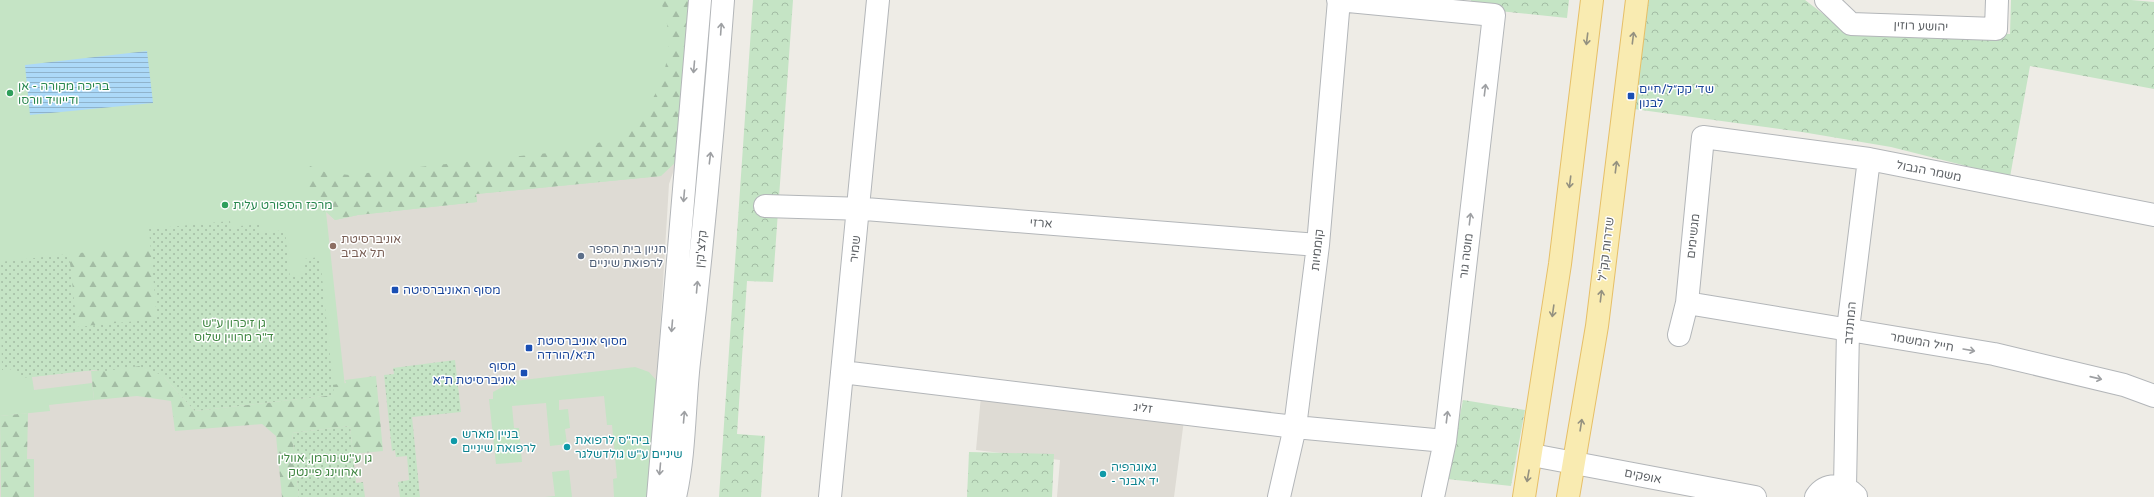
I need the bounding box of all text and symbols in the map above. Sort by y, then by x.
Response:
street label: יהושע רוזין [1893,18,1949,34]
one-way arrow [717,23,724,36]
one-way arrow [1583,32,1591,45]
one-way arrow [1629,32,1636,45]
one-way arrow [691,60,698,73]
place label: בריכה מקורה - אן ודייוויד וורסו [18,79,110,107]
place label: שד׳ קק״ל/חיים לבנון [1639,82,1714,110]
one-way arrow [1482,84,1489,97]
marker: בריכה מקורה - אן ודייוויד וורסו [5,88,15,98]
marker: שד׳ קק״ל/חיים לבנון [1626,91,1636,101]
one-way arrow [707,152,714,165]
street label: משמר הגבול [1895,158,1963,184]
one-way arrow [1613,161,1620,174]
one-way arrow [1566,175,1574,188]
one-way arrow [680,189,687,202]
place label: מרכז הספורט עלית [233,198,333,212]
marker: מרכז הספורט עלית [220,200,230,210]
one-way arrow [1467,213,1474,226]
street label: מגשימים [1684,213,1702,259]
street label: ארזי [1029,215,1053,231]
street label: שדרות קק"ל [1595,216,1617,282]
street label: קוממיות [1308,228,1326,272]
street label: קלצ'קין [692,229,710,269]
place label: אוניברסיטת תל אביב [341,232,401,260]
street label: מוטה גור [1456,232,1476,280]
street label: שמיר [847,235,863,263]
marker: אוניברסיטת תל אביב [328,241,338,251]
place label: חניון בית הספר לרפואת שיניים [589,242,666,270]
marker: חניון בית הספר לרפואת שיניים [576,251,586,261]
one-way arrow [694,281,701,294]
place label: מסוף האוניברסיטה [403,283,501,297]
marker: מסוף האוניברסיטה [390,285,400,295]
one-way arrow [1597,290,1604,303]
street label: המתנדב [1841,301,1859,345]
one-way arrow [1549,304,1557,317]
park label: גן זיכרון ע"ש ד"ר מרווין שלוס [194,316,274,344]
one-way arrow [668,319,675,332]
street label: חייל המשמר [1889,330,1955,354]
place label: מסוף אוניברסיטת ת״א/הורדה [537,334,627,362]
marker: מסוף אוניברסיטת ת״א/הורדה [524,343,534,353]
one-way arrow [1962,346,1975,354]
place label: מסוף אוניברסיטת ת״א [433,359,516,387]
marker: מסוף אוניברסיטת ת״א [519,368,529,378]
one-way arrow [2089,375,2102,382]
street label: זליג [1133,400,1153,416]
one-way arrow [681,411,688,424]
one-way arrow [1444,411,1451,424]
one-way arrow [1577,419,1585,432]
place label: בניין מארש לרפואת שיניים [462,427,536,455]
place label: ביה"ס לרפואת שיניים ע"ש גולדשלגר [575,433,683,461]
marker: בניין מארש לרפואת שיניים [449,436,459,446]
marker: ביה"ס לרפואת שיניים ע"ש גולדשלגר [562,442,572,452]
park label: גן ע''ש נורמן, אוולין וארווינג פיינטק [278,451,372,479]
place label: גאוגרפיה - יד אבנר [1111,460,1159,488]
one-way arrow [657,462,664,475]
street label: אופקים [1623,466,1663,486]
marker: גאוגרפיה - יד אבנר [1098,469,1108,479]
one-way arrow [1524,469,1532,482]

